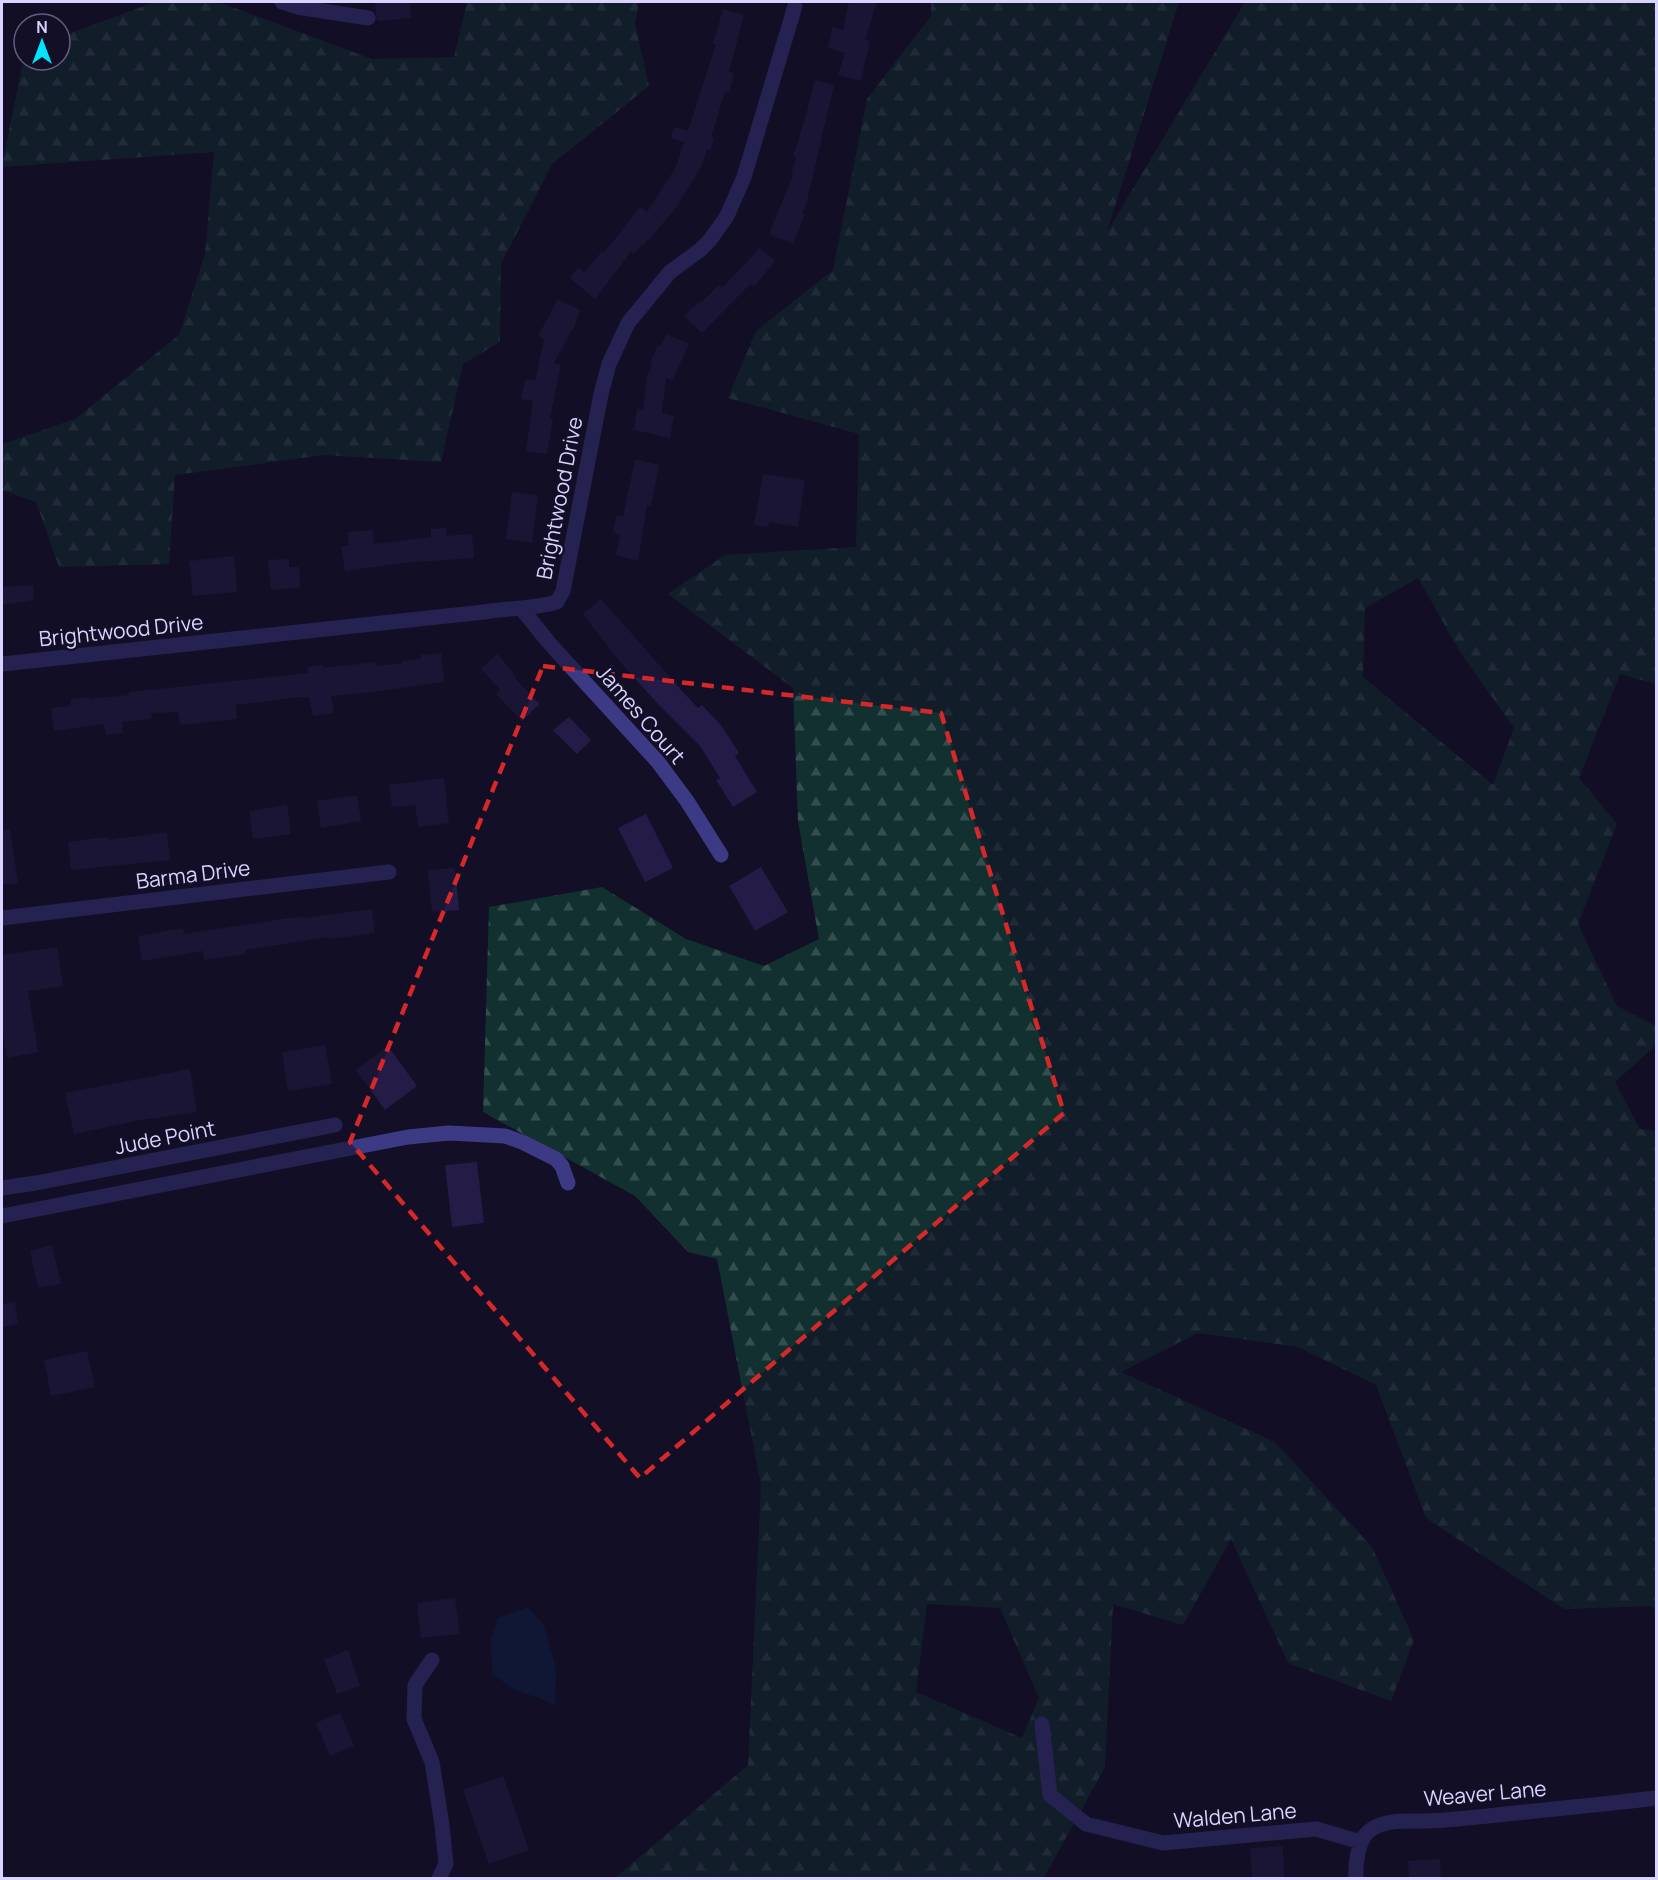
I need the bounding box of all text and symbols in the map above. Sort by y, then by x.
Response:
north arrow [12,12,72,72]
text: N [36,16,48,38]
street label: Brightwood Drive [530,414,588,582]
street label: Brightwood Drive [38,607,204,653]
street label: James Court [590,659,692,769]
street label: Barma Drive [134,853,252,895]
street label: Jude Point [112,1114,218,1160]
street label: Weaver Lane [1422,1774,1548,1812]
street label: Walden Lane [1172,1796,1298,1834]

